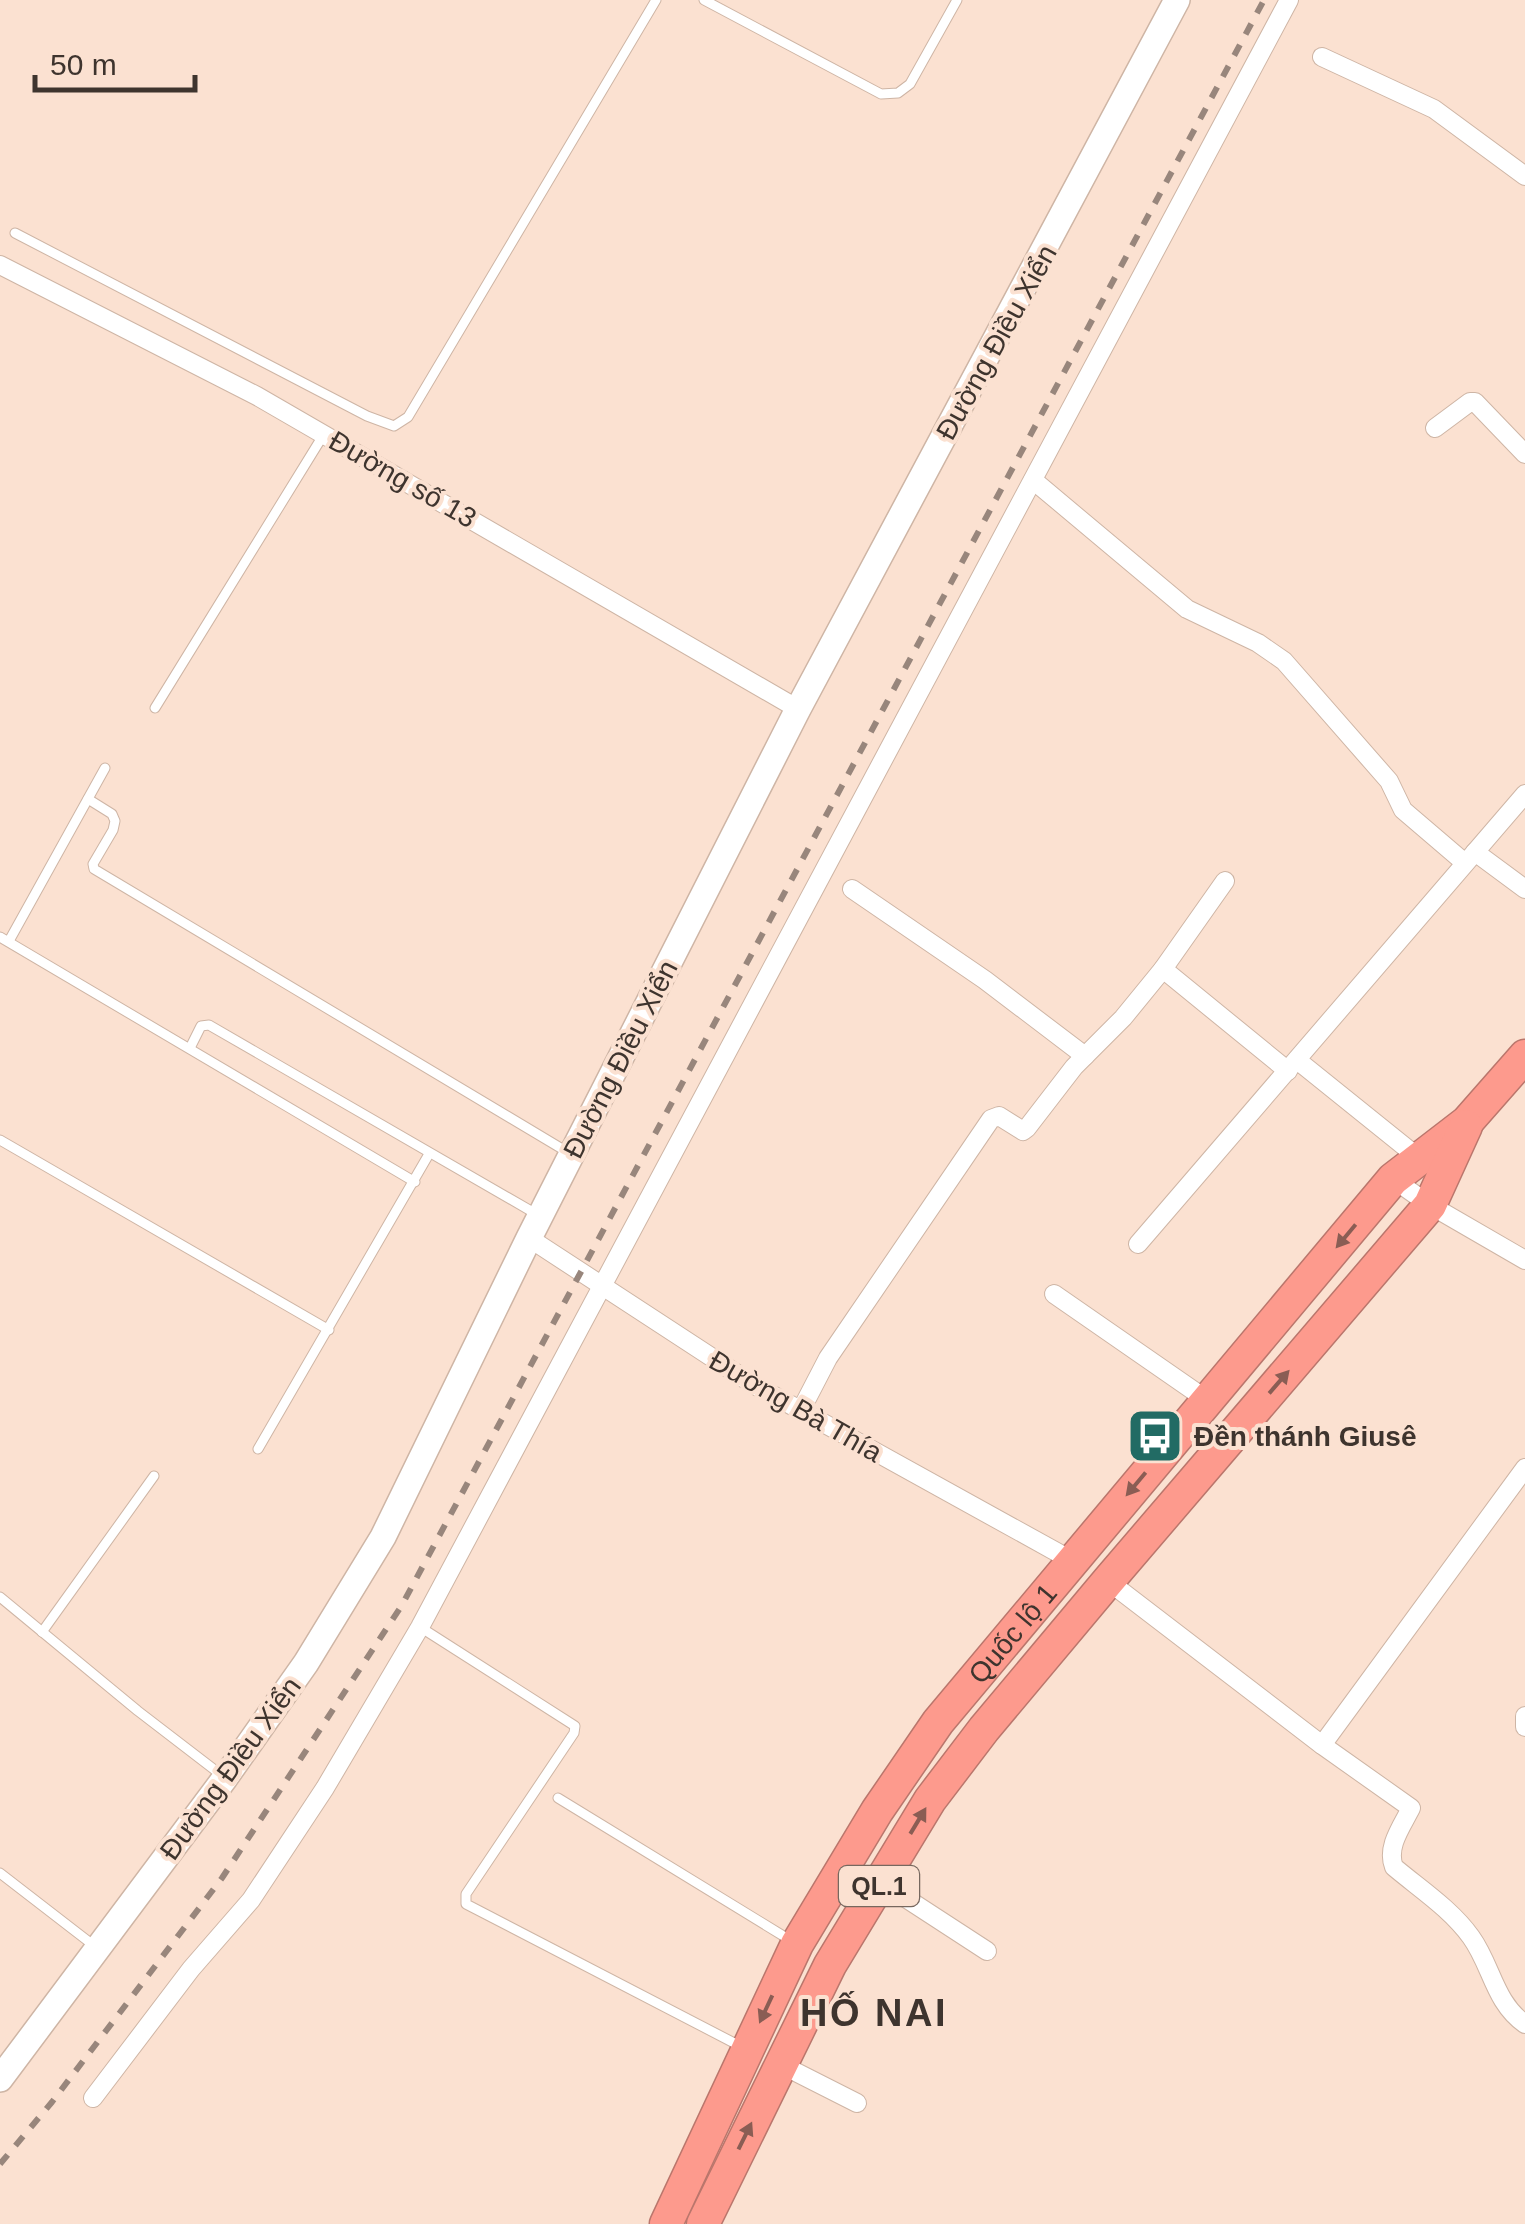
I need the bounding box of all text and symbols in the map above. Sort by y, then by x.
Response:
scale bar [35,30,195,92]
text: 50 m [50,48,117,81]
street label: Đường Điều Xiển [930,240,1063,445]
street label: Đường số 13 [324,425,482,534]
street label: Đường Điều Xiển [557,955,684,1163]
one-way arrow [1335,1223,1357,1248]
street label: Đường Bà Thía [704,1345,888,1469]
one-way arrow [1267,1369,1289,1394]
bus stop icon: Đền thánh Giusê [1125,1406,1185,1466]
place label: Đền thánh Giusê [1194,1421,1416,1452]
one-way arrow [1125,1471,1147,1496]
street label: Quốc lộ 1 [962,1578,1063,1689]
street label: Đường Điều Xiển [154,1671,307,1865]
one-way arrow [909,1807,926,1835]
road number: QL.1 [839,1866,919,1906]
district label: HỐ NAI [800,1990,948,2034]
one-way arrow [758,1995,775,2024]
one-way arrow [737,2121,754,2150]

